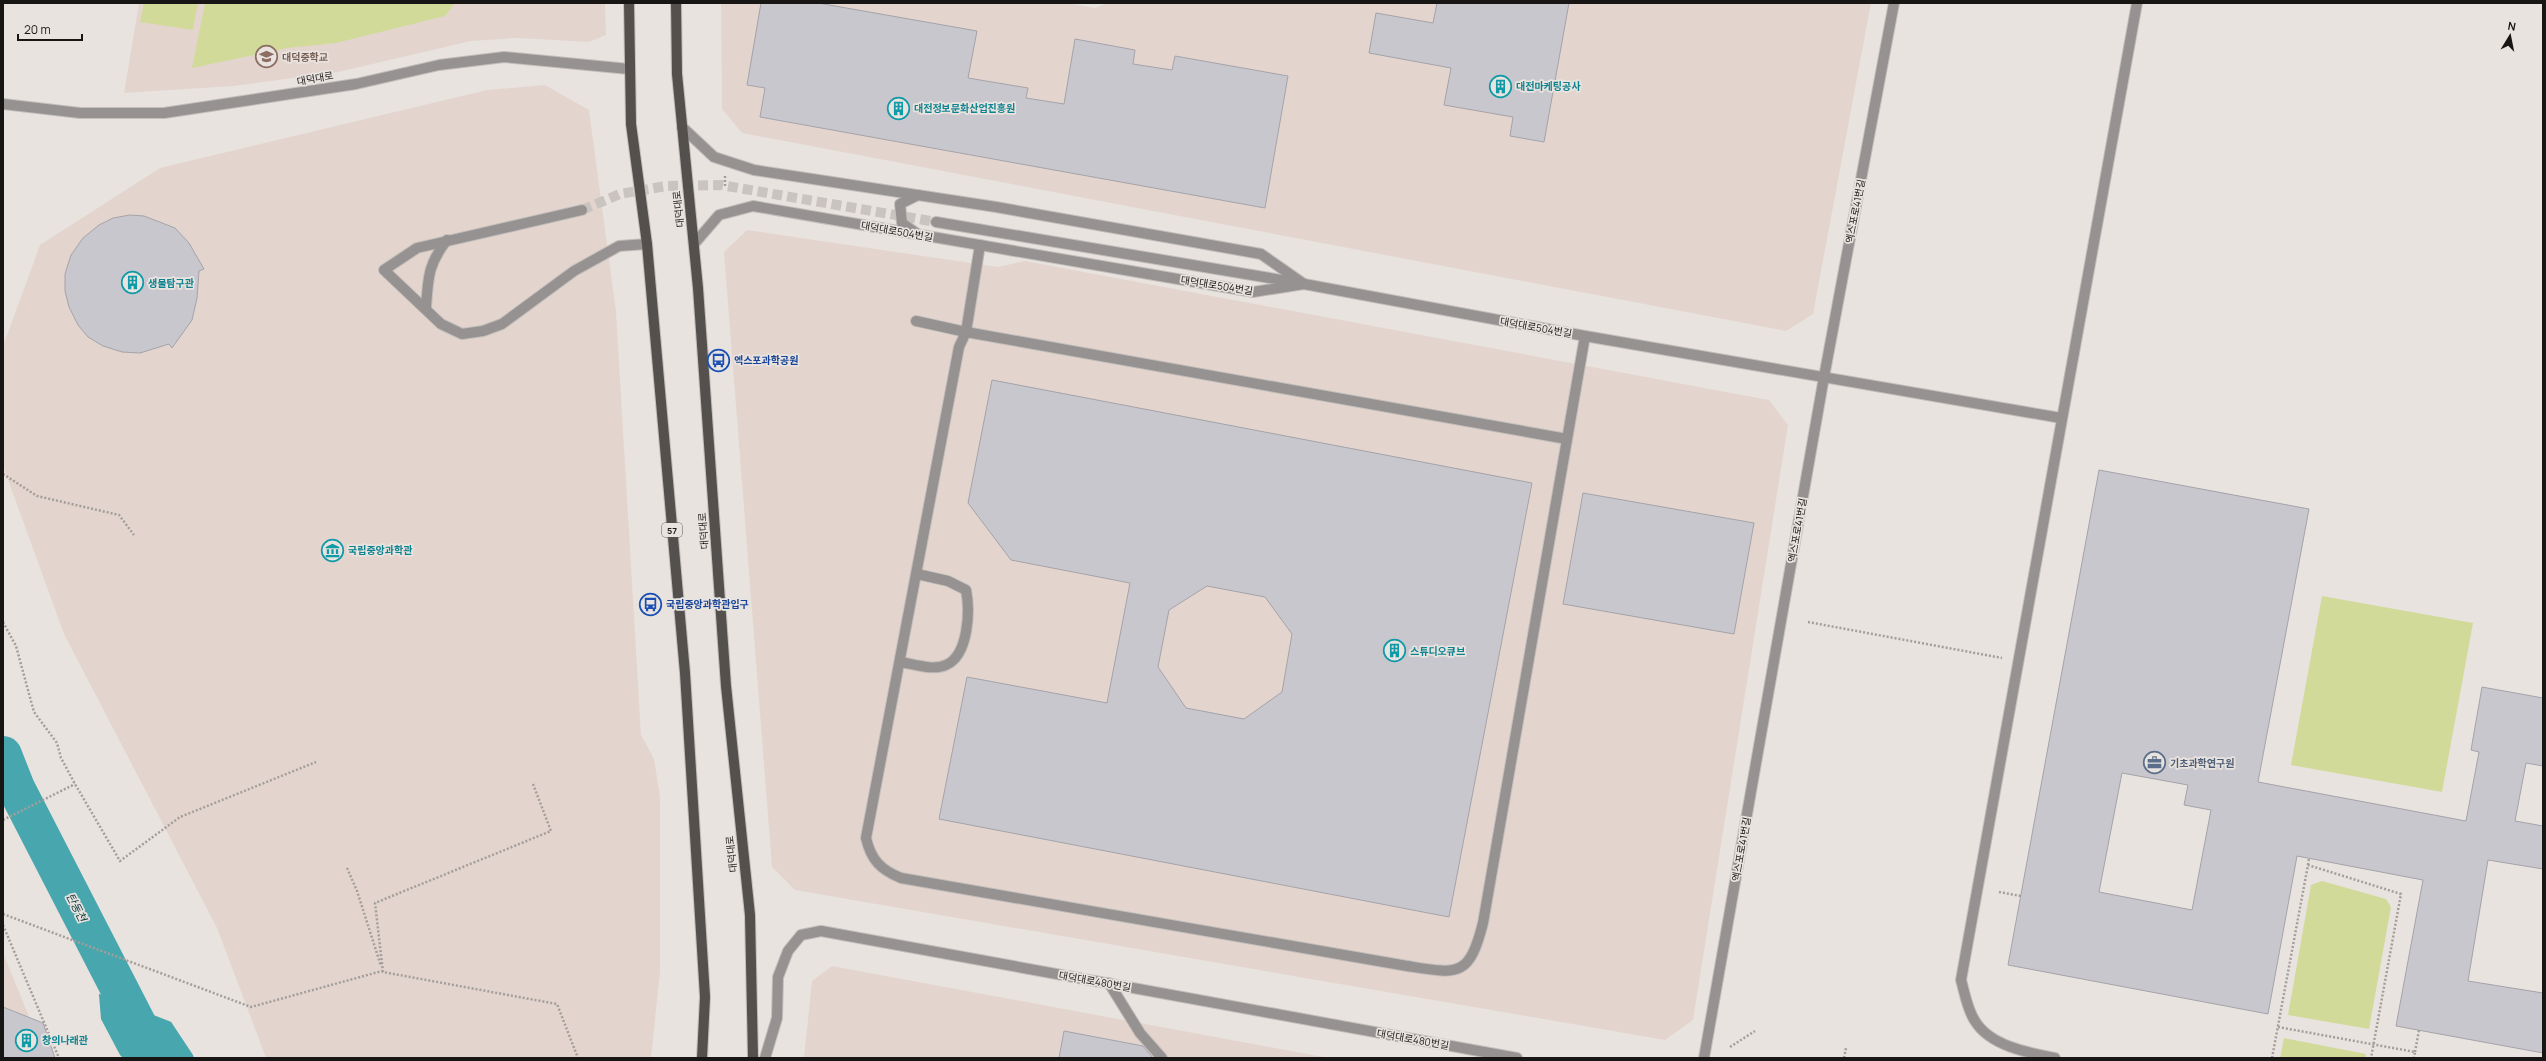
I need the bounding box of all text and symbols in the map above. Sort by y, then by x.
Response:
scale bar [18,16,82,42]
north arrow [2490,16,2530,56]
text: N [2507,18,2517,34]
text: 20 m [24,21,51,38]
school or university icon: 대덕중학교 [253,44,279,70]
place label: 대덕중학교 [282,50,328,64]
street label: 대덕대로 [296,68,334,88]
building icon: 대전마케팅공사 [1488,73,1514,99]
place label: 대전마케팅공사 [1516,79,1581,93]
building icon: 대전정보문화산업진흥원 [886,95,912,121]
place label: 대전정보문화산업진흥원 [914,101,1015,115]
street label: 엑스포로41번길 [1842,178,1868,244]
street label: 대덕대로 [669,190,687,228]
street label: 대덕대로504번길 [860,218,934,244]
building icon: 생물탐구관 [119,270,145,296]
street label: 대덕대로504번길 [1180,272,1254,298]
place label: 생물탐구관 [148,276,194,290]
street label: 대덕대로504번길 [1499,314,1573,340]
bus stop icon: 엑스포과학공원 [706,347,732,373]
place label: 엑스포과학공원 [734,353,798,367]
street label: 엑스포로41번길 [1784,497,1810,563]
street label: 대덕대로 [695,512,711,550]
road number: 57 [662,523,682,537]
museum icon: 국립중앙과학관 [319,537,345,563]
place label: 국립중앙과학관 [348,543,412,557]
bus stop icon: 국립중앙과학관입구 [638,591,664,617]
place label: 국립중앙과학관입구 [666,597,749,611]
building icon: 스튜디오큐브 [1382,638,1408,664]
place label: 스튜디오큐브 [1410,644,1465,658]
office icon: 기초과학연구원 [2141,750,2167,776]
place label: 기초과학연구원 [2170,756,2234,770]
street label: 엑스포로41번길 [1728,816,1754,882]
street label: 대덕대로 [722,835,740,873]
water label: 탄동천 [63,890,91,926]
street label: 대덕대로480번길 [1058,968,1132,994]
street label: 대덕대로480번길 [1376,1026,1450,1052]
building icon: 창의나래관 [13,1027,39,1053]
place label: 창의나래관 [42,1033,88,1047]

